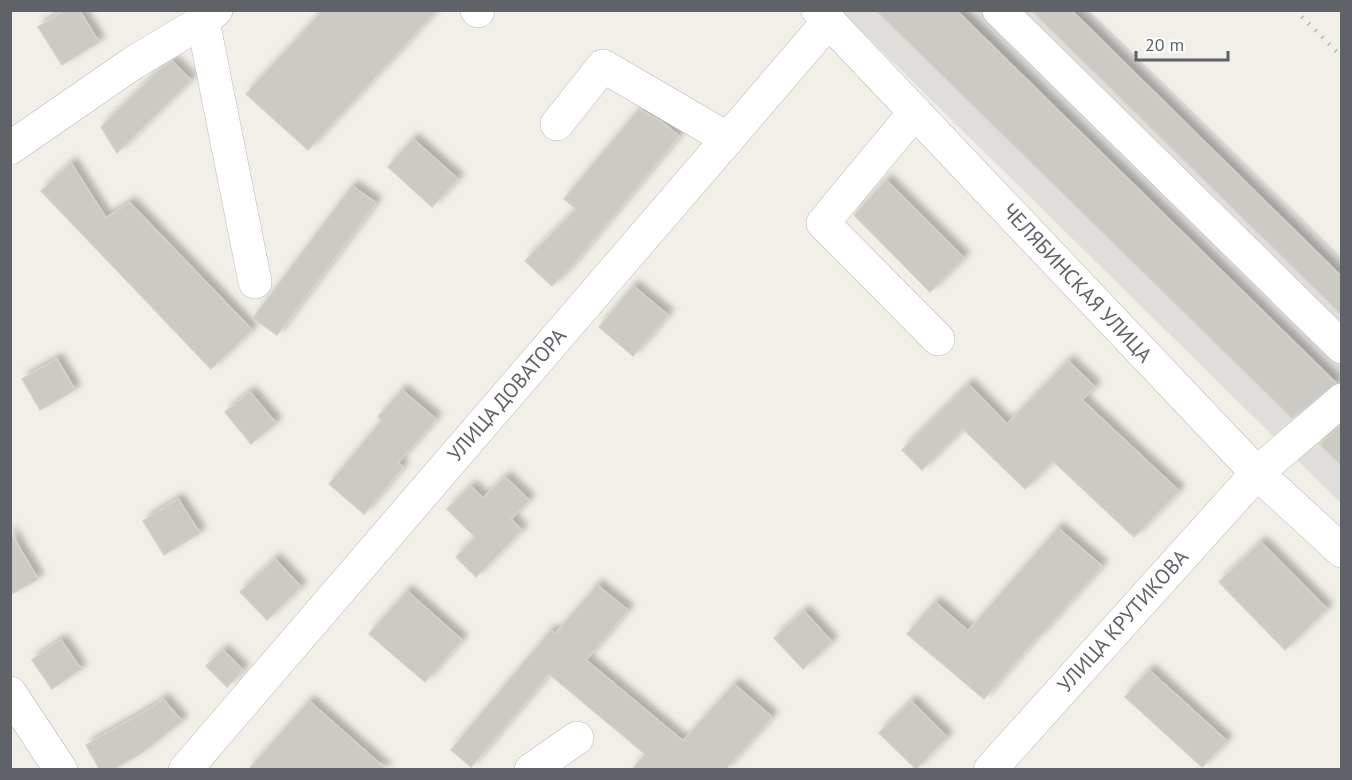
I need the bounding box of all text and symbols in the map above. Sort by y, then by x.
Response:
scale bar [1136,24,1228,62]
text: 20 m [1145,33,1184,56]
street label: ЧЕЛЯБИНСКАЯ УЛИЦА [997,197,1159,368]
street label: УЛИЦА ДОВАТОРА [441,322,572,467]
street label: УЛИЦА КРУТИКОВА [1051,543,1194,698]

